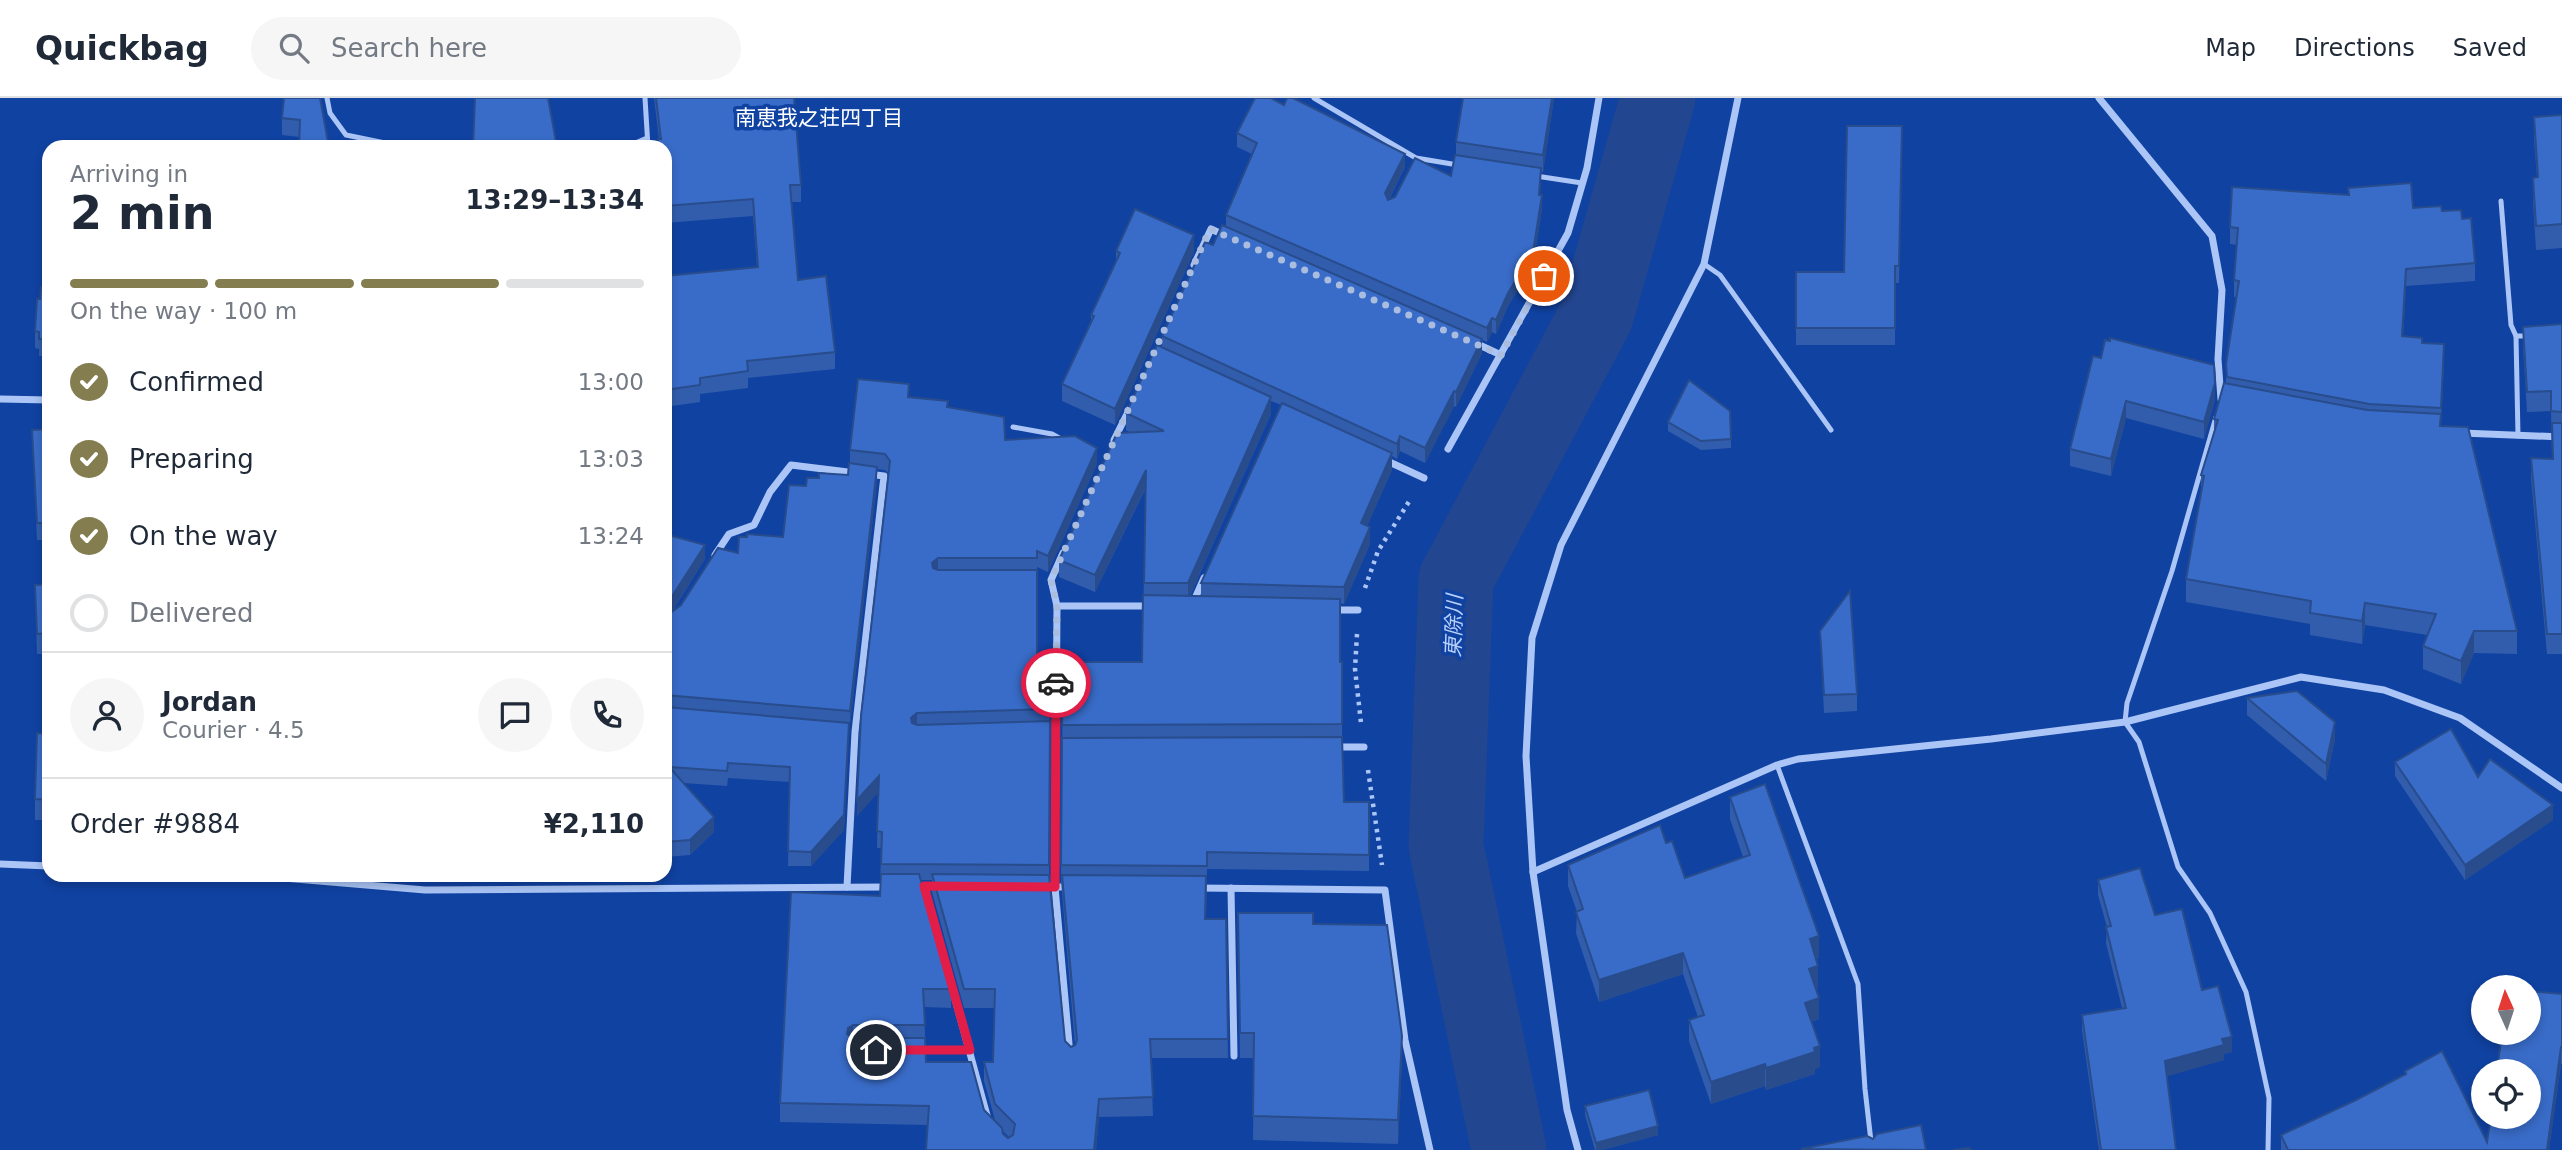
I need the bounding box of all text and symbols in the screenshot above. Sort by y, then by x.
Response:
search box [251,17,741,80]
text: Quickbag [35,29,209,68]
icon: search [275,29,313,67]
text: Search here [331,33,487,63]
text: Map [2205,34,2256,62]
text: Directions [2294,34,2415,62]
text: Saved [2453,34,2527,62]
district label: 南恵我之荘四丁目 [735,106,903,130]
text: Arriving in [70,161,188,187]
text: 13:29–13:34 [465,185,644,215]
text: 2 min [70,186,214,240]
pin [1514,246,1574,306]
icon: bag [1525,257,1563,295]
text: On the way · 100 m [70,298,297,324]
icon: check [70,363,108,401]
text: Confirmed [129,367,264,397]
text: 13:00 [578,369,644,395]
icon: check [70,440,108,478]
text: Preparing [129,444,254,474]
text: 13:03 [578,446,644,472]
icon: check [70,517,108,555]
text: On the way [129,521,278,551]
text: 13:24 [578,523,644,549]
water label: 東除川 [1441,592,1467,658]
text: Delivered [129,598,253,628]
courier [1021,648,1091,718]
icon: car [1037,664,1075,702]
button: person [70,678,144,752]
button: chat [478,678,552,752]
button: phone [570,678,644,752]
text: Jordan [162,687,257,717]
text: Courier · 4.5 [162,717,305,743]
text: Order #9884 [70,809,240,839]
text: ¥2,110 [544,809,644,839]
north arrow [2471,975,2541,1045]
map controls [2471,975,2541,1129]
pin [846,1020,906,1080]
icon: home [857,1031,895,1069]
button: locate [2471,1059,2541,1129]

